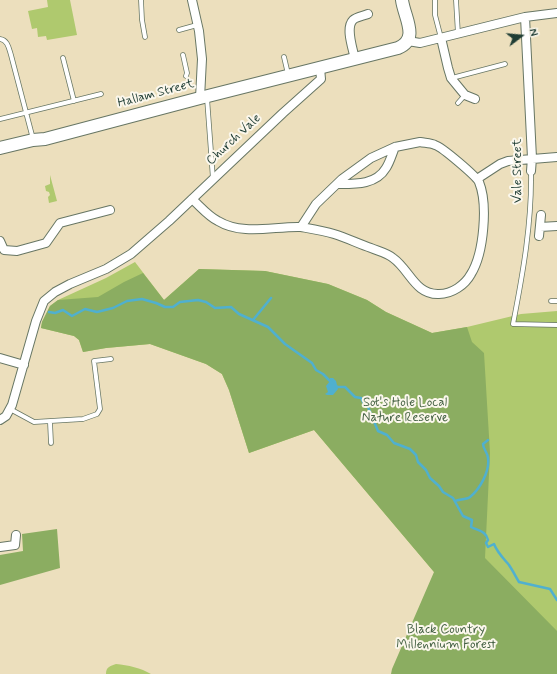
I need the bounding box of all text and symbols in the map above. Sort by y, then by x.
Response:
north arrow [501,16,541,56]
text: N [525,27,540,38]
street label: Hallam Street [116,76,196,112]
street label: Church Vale [204,111,264,169]
street label: Vale Street [510,139,526,203]
park label: Sot's Hole Local Nature Reserve [362,395,448,426]
park label: Black Country Millennium Forest [396,622,496,653]

